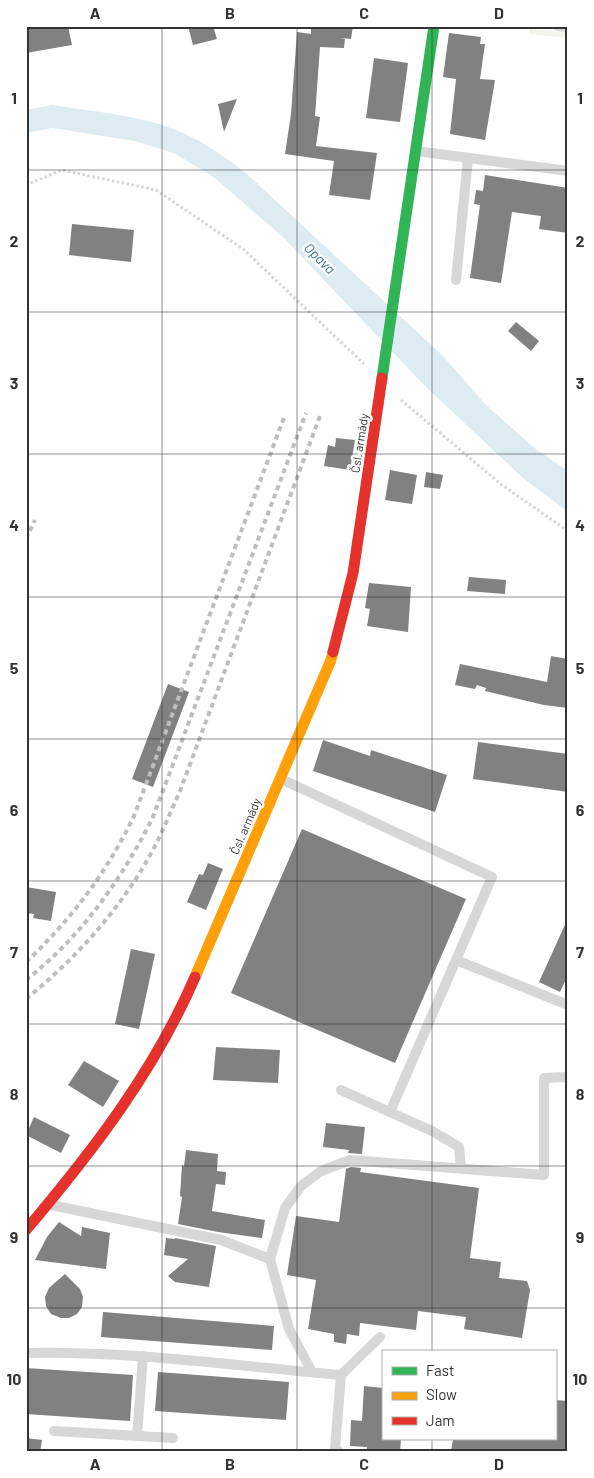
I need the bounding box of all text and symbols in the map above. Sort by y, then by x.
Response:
text: A [90,3,101,22]
text: B [225,3,235,22]
text: C [359,3,369,22]
text: D [494,3,504,22]
text: 1 [11,88,17,107]
text: 1 [577,88,583,107]
text: 2 [10,231,19,250]
text: 2 [576,231,585,250]
water label: Opava [301,239,339,277]
text: 3 [10,373,18,392]
text: 3 [576,373,584,392]
street label: Čsl. armády [347,412,371,474]
text: 4 [9,515,19,534]
text: 4 [575,515,585,534]
text: 5 [10,658,19,677]
text: 5 [576,658,585,677]
street label: Čsl. armády [227,795,263,856]
text: 6 [10,800,19,819]
text: 6 [576,800,585,819]
text: 7 [10,942,18,961]
text: 7 [576,942,584,961]
text: 8 [10,1084,19,1103]
text: 8 [576,1084,585,1103]
text: 9 [10,1227,18,1246]
text: 9 [576,1227,584,1246]
legend [382,1350,556,1440]
text: Fast [426,1361,454,1379]
text: 10 [7,1369,21,1388]
text: 10 [573,1369,587,1388]
text: Slow [426,1385,457,1403]
text: Jam [426,1411,455,1429]
text: A [90,1454,101,1473]
text: B [225,1454,235,1473]
text: C [359,1454,369,1473]
text: D [494,1454,504,1473]

